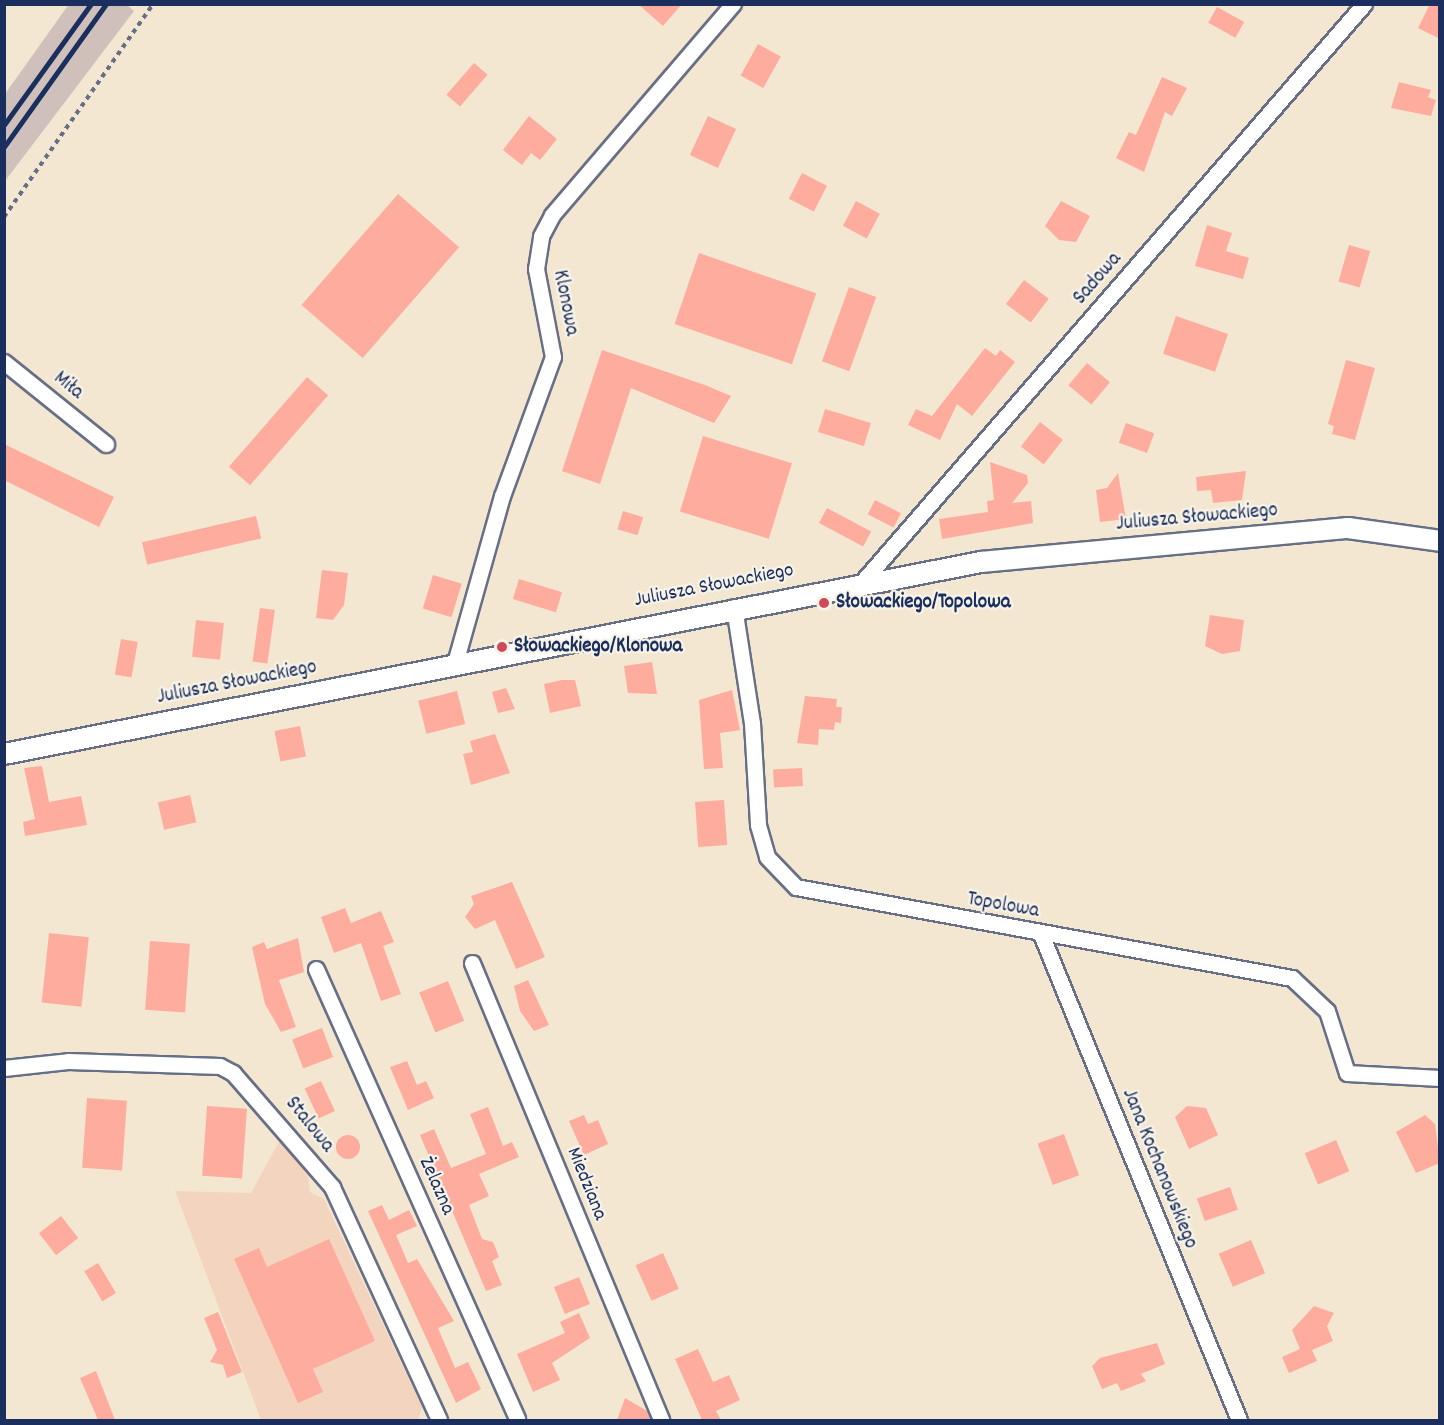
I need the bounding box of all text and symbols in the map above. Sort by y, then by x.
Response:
street label: Sadowa [1068,247,1128,311]
street label: Klonowa [546,268,584,338]
street label: Miła [48,366,88,406]
street label: Juliusza Słowackiego [1115,498,1279,538]
street label: Juliusza Słowackiego [632,558,796,614]
place label: Słowackiego/Topolowa [836,590,1011,616]
marker: Słowackiego/Topolowa [817,596,831,610]
place label: Słowackiego/Klonowa [514,634,682,660]
marker: Słowackiego/Klonowa [495,640,509,654]
street label: Juliusza Słowackiego [155,655,319,711]
street label: Topolowa [965,887,1041,925]
street label: Jana Kochanowskiego [1115,1085,1203,1253]
street label: Stalowa [279,1092,339,1158]
street label: Miedziana [560,1144,612,1224]
street label: Żelazna [412,1153,460,1219]

